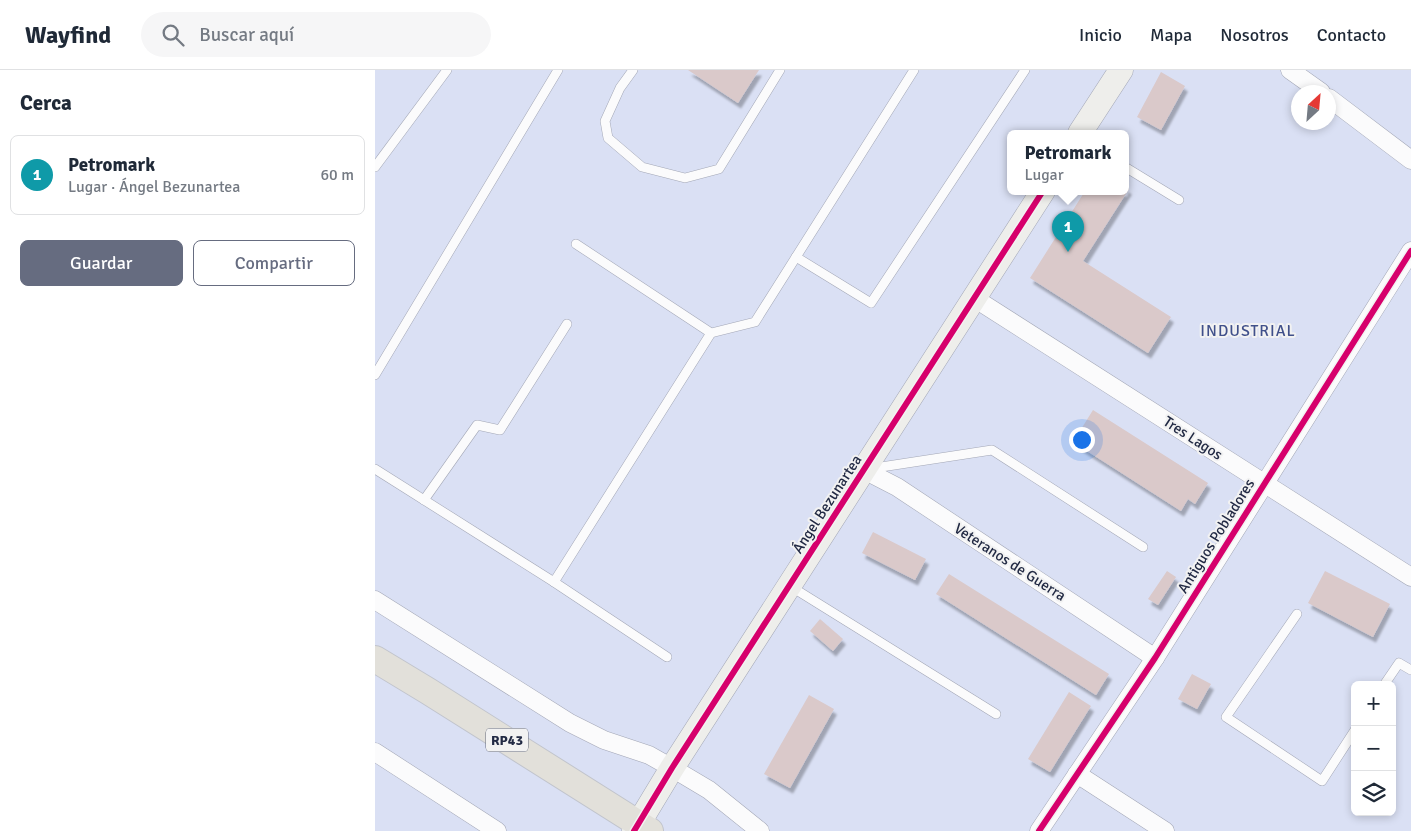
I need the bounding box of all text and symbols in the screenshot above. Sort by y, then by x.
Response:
search box [141,12,491,57]
text: Wayfind [25,20,111,50]
icon: search [159,21,187,49]
text: Buscar aquí [199,23,294,47]
text: Inicio [1079,24,1122,46]
text: Mapa [1150,24,1192,46]
text: Nosotros [1220,24,1289,46]
text: Contacto [1317,24,1386,46]
north arrow [1291,85,1336,130]
text: Cerca [20,90,72,116]
popup [1007,130,1129,195]
text: Petromark [1024,141,1112,165]
text: Petromark [68,153,155,177]
text: 1 [33,165,41,185]
text: 60 m [320,165,354,185]
text: Lugar [1024,165,1064,185]
text: Lugar · Ángel Bezunartea [68,177,240,197]
pin: 1 [1052,211,1084,252]
button: Guardar [20,240,183,286]
button: Compartir [193,240,355,286]
district label: INDUSTRIAL [1200,321,1296,341]
street label: Tres Lagos [1160,412,1226,464]
your location [1069,427,1095,453]
street label: Ángel Bezunartea [788,451,866,557]
street label: Antiguos Pobladores [1174,475,1259,596]
street label: Veteranos de Guerra [951,519,1069,605]
map controls [1351,681,1396,816]
button: + [1351,681,1396,726]
button: − [1351,726,1396,771]
road number: RP43 [486,728,528,752]
button: layers [1351,771,1396,816]

